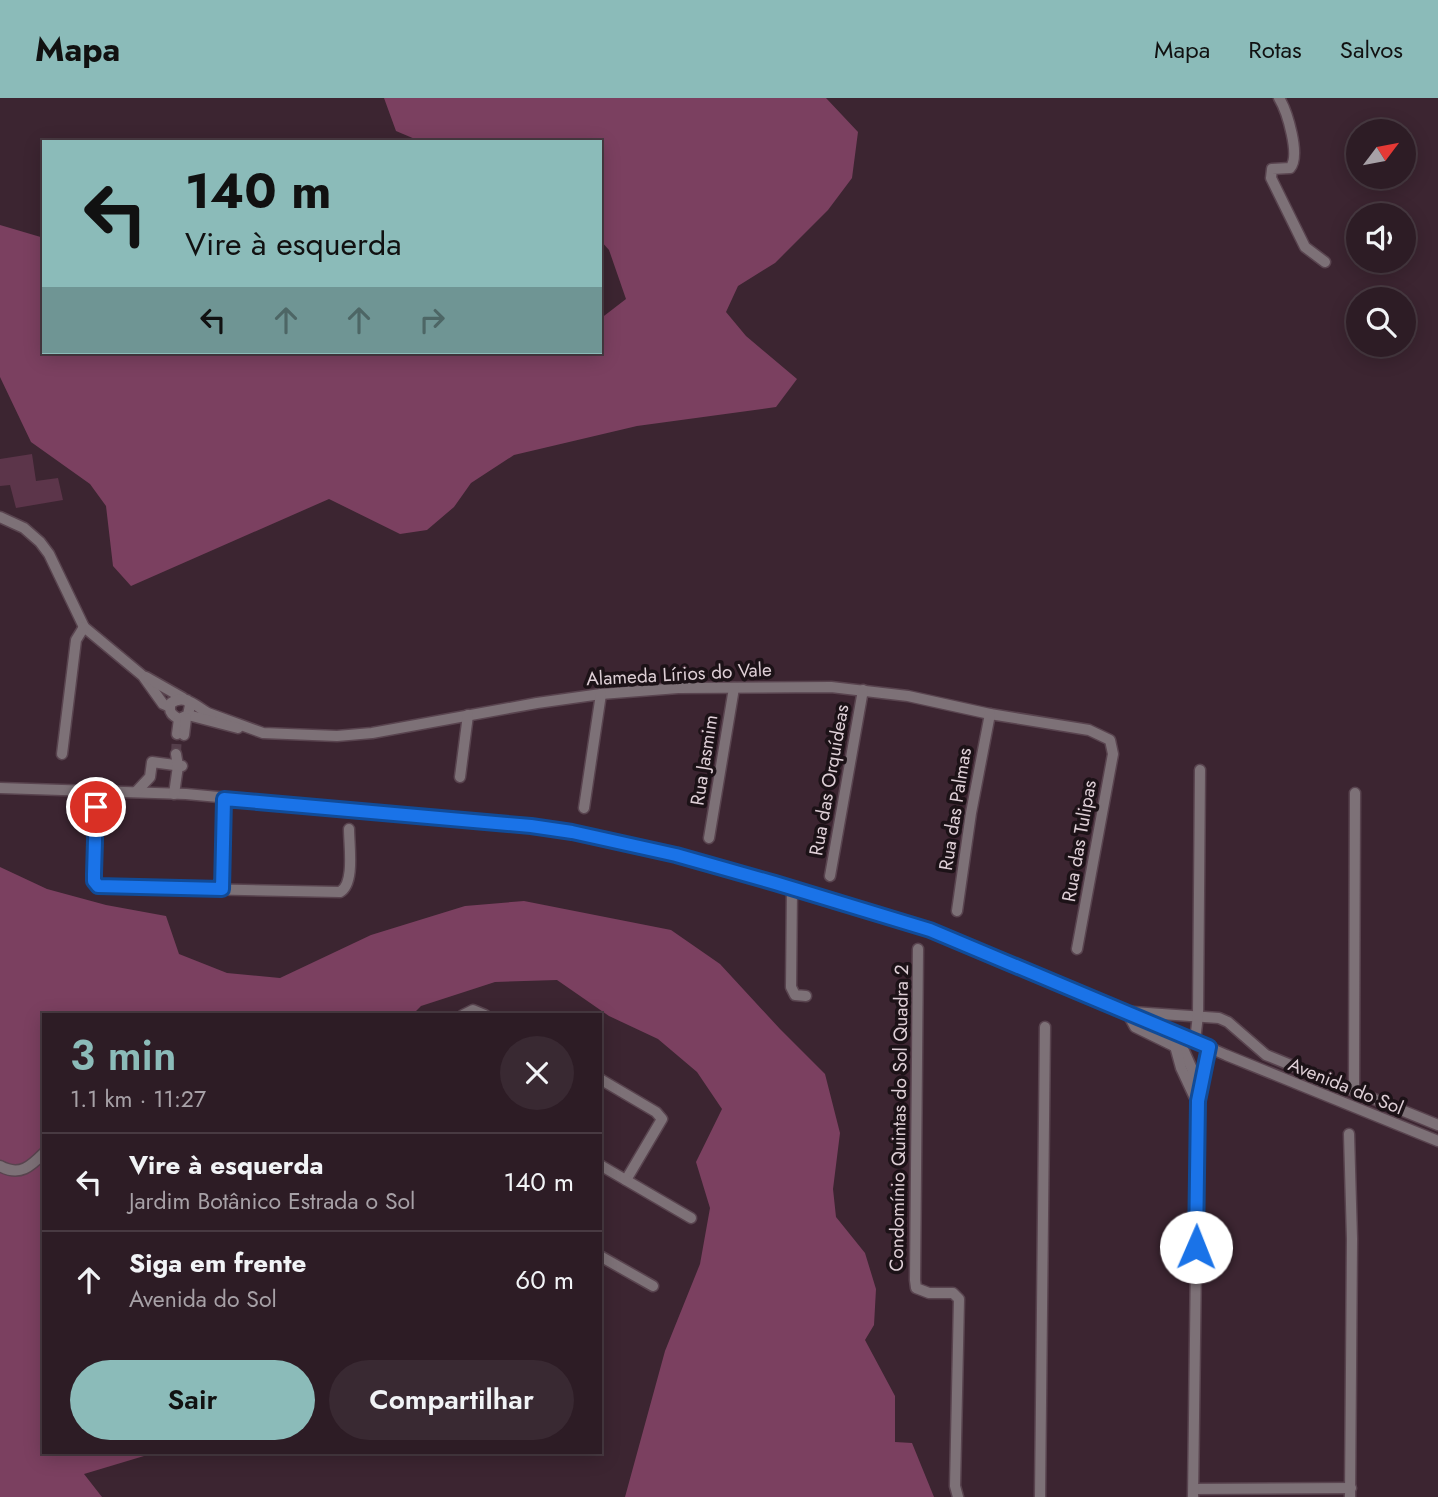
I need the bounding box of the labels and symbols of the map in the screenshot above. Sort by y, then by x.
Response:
north arrow [1346,119,1416,189]
street label: Alameda Lírios do Vale [585,656,773,692]
street label: Rua das Orquídeas [802,702,856,858]
street label: Rua Jasmim [684,713,724,807]
street label: Rua das Palmas [932,745,978,872]
pin [66,777,126,837]
street label: Rua das Tulipas [1055,778,1103,904]
street label: Condomínio Quintas do Sol Quadra 2 [883,964,915,1272]
street label: Avenida do Sol [1284,1051,1408,1121]
position arrow [1159,1210,1233,1284]

